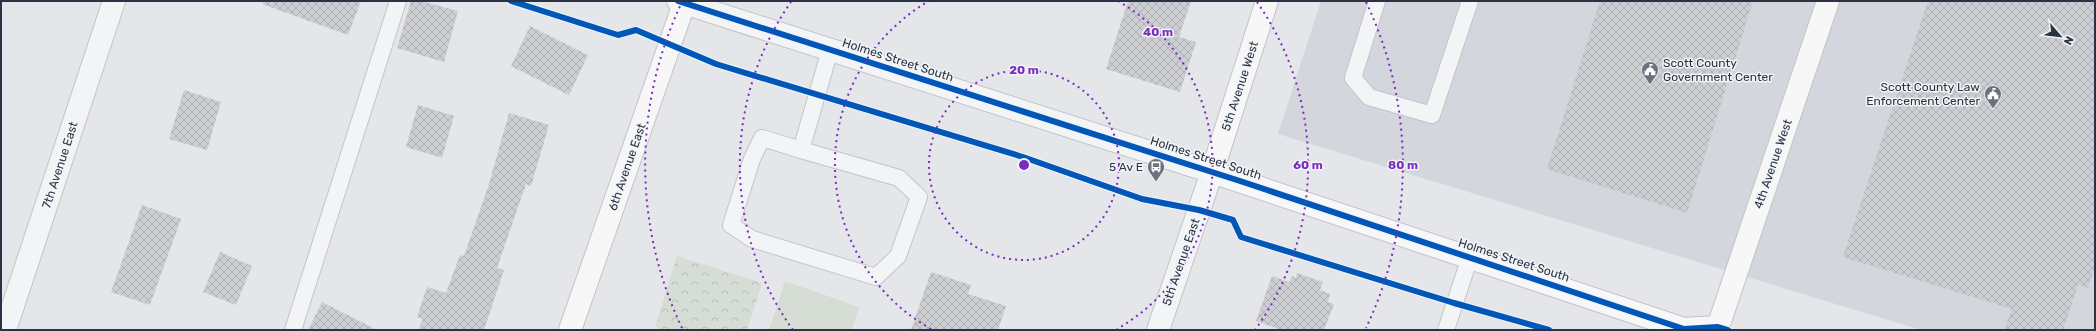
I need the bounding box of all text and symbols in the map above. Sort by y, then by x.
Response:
north arrow [2040,16,2080,56]
text: 40 m [1143,25,1173,39]
text: N [2061,34,2076,47]
street label: Holmes Street South [841,35,955,85]
street label: 5th Avenue West [1219,39,1261,133]
place label: Scott County Government Center [1663,56,1773,84]
public building icon: Scott County Government Center [1640,60,1660,85]
text: 20 m [1009,63,1039,77]
place label: Scott County Law Enforcement Center [1866,80,1980,108]
public building icon: Scott County Law Enforcement Center [1983,84,2003,109]
street label: 4th Avenue West [1751,117,1795,211]
street label: 7th Avenue East [39,120,81,210]
street label: 6th Avenue East [605,121,649,213]
street label: Holmes Street South [1149,133,1263,183]
bus stop icon: 5 Av E [1146,157,1166,182]
centre of rings [1017,158,1031,172]
text: 60 m [1293,158,1323,172]
text: 80 m [1388,158,1418,172]
place label: 5 Av E [1109,160,1143,174]
street label: 5th Avenue East [1159,216,1203,307]
street label: Holmes Street South [1457,235,1571,285]

